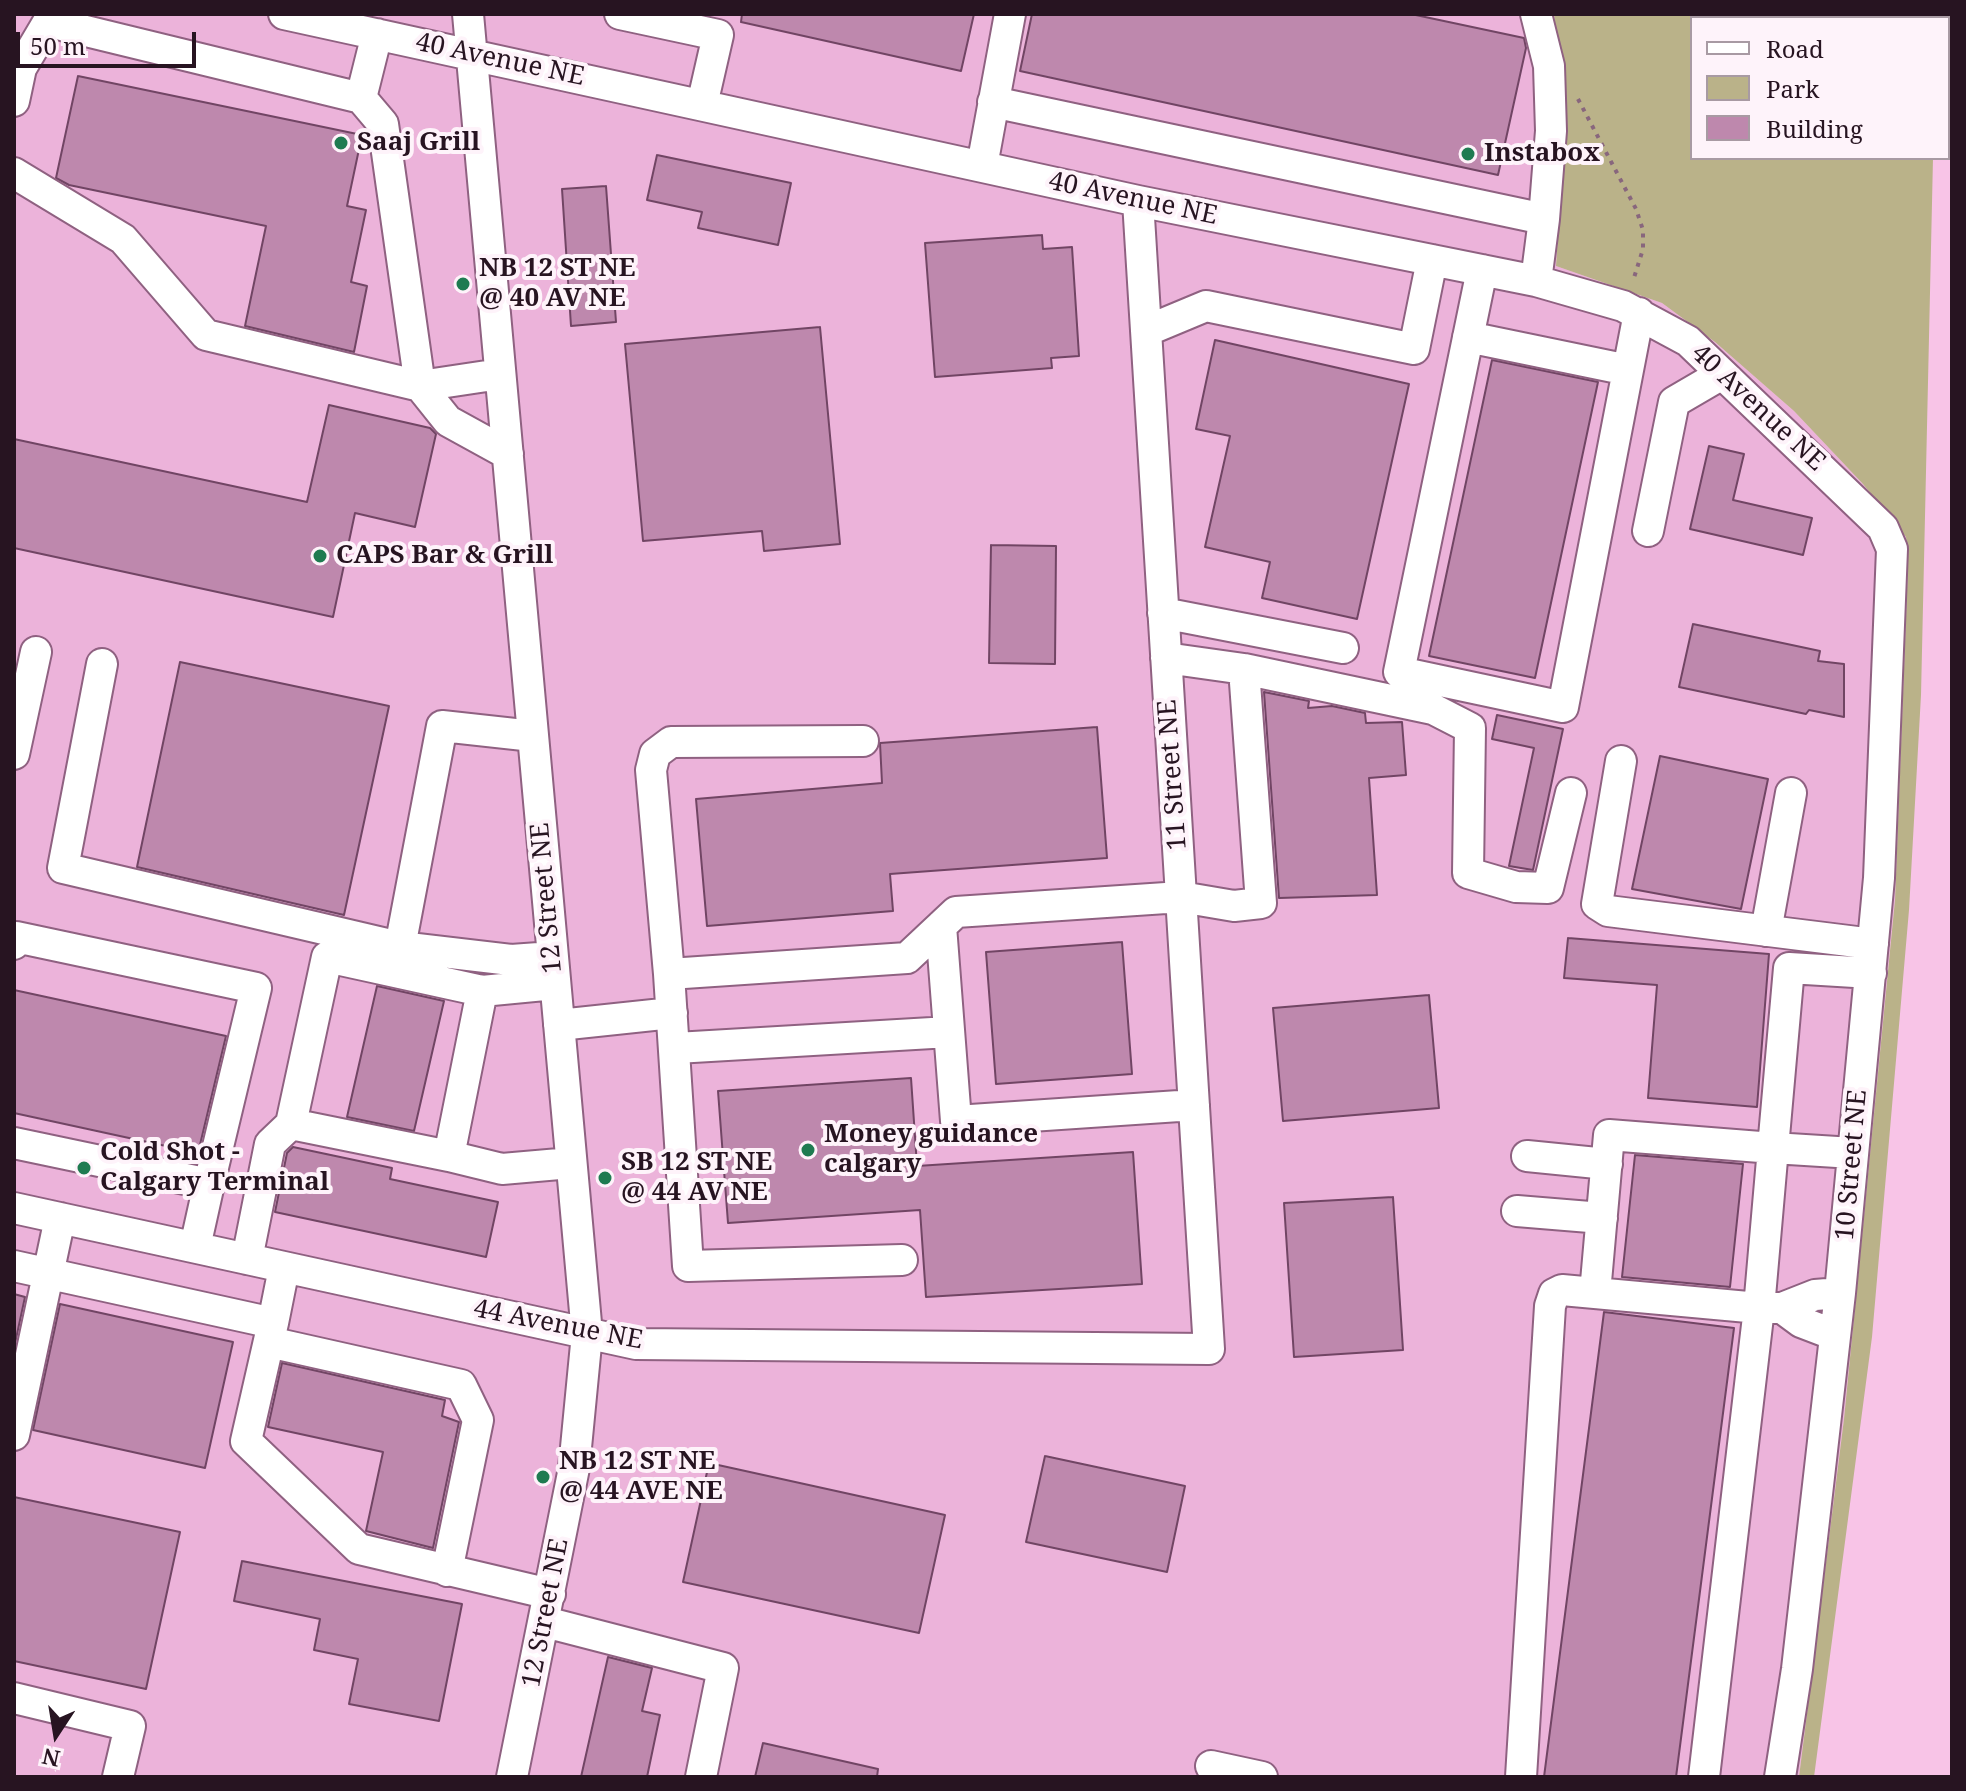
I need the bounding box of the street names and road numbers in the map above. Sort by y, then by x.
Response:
street label: 40 Avenue NE [413,27,587,93]
street label: 40 Avenue NE [1046,166,1220,232]
street label: 40 Avenue NE [1685,338,1831,478]
street label: 11 Street NE [1152,699,1194,851]
street label: 12 Street NE [525,821,569,975]
street label: 10 Street NE [1830,1088,1874,1242]
street label: 44 Avenue NE [471,1293,645,1357]
street label: 12 Street NE [516,1536,576,1690]

